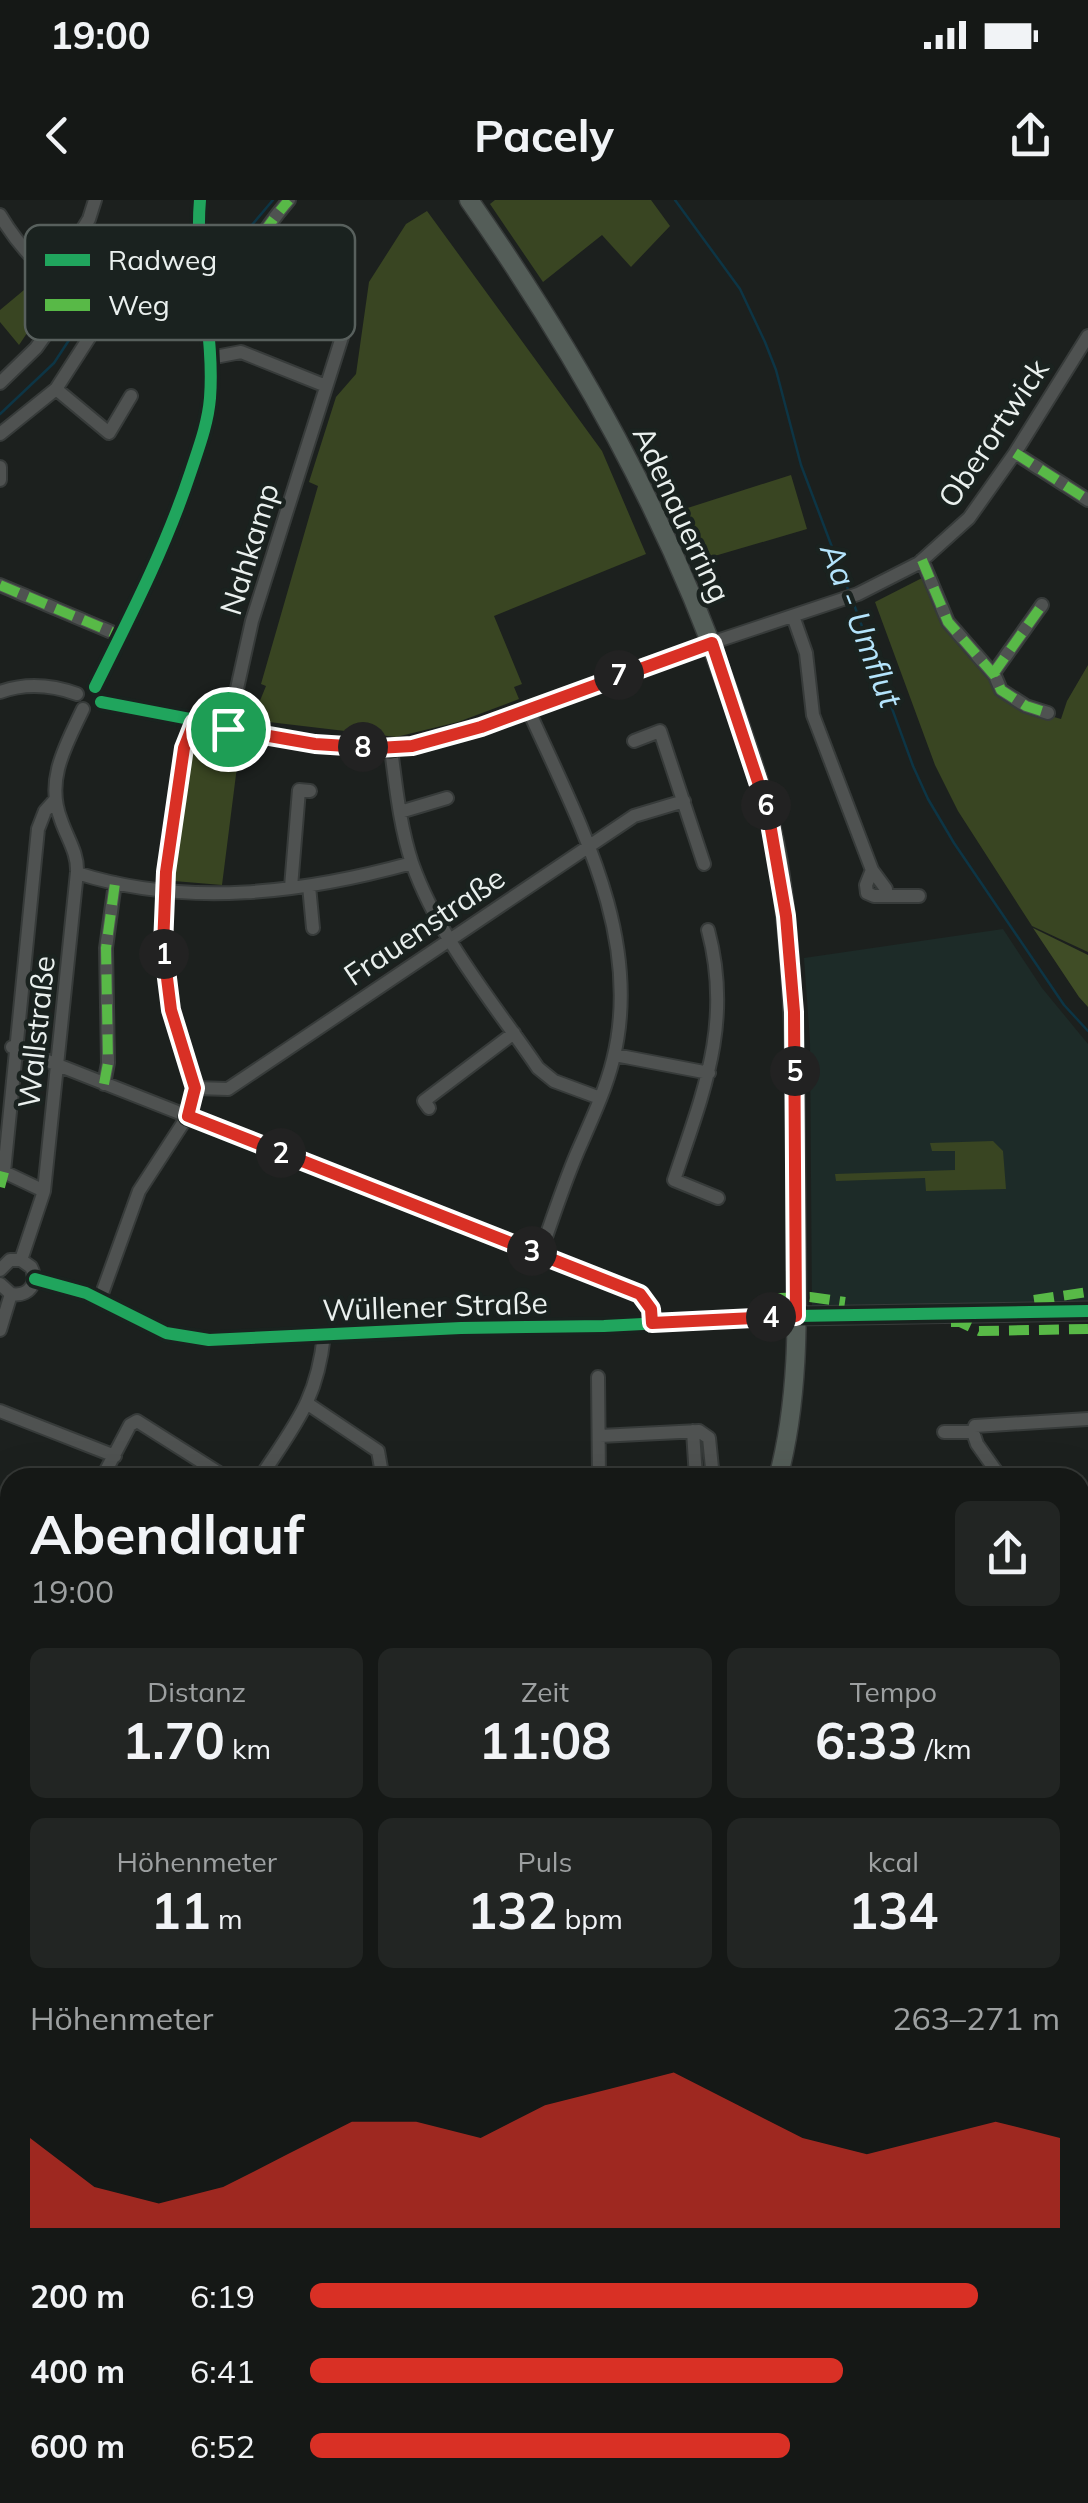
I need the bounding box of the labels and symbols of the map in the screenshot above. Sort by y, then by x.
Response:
legend [25,225,355,340]
text: Radweg [108,242,217,277]
text: Weg [108,287,170,322]
street label: Oberortwick [929,351,1057,515]
street label: Adenauerring [625,420,739,608]
street label: Nahkamp [211,479,287,619]
water label: Aa - Umflut [812,536,912,714]
pin: 7 [594,650,644,700]
pin [186,687,271,772]
pin: 8 [338,722,388,772]
pin: 6 [741,780,791,830]
street label: Frauenstraße [336,858,512,994]
pin: 1 [139,929,189,979]
street label: Wallstraße [9,954,63,1110]
pin: 5 [770,1046,820,1096]
pin: 2 [256,1128,306,1178]
pin: 3 [507,1226,557,1276]
street label: Wüllener Straße [322,1283,548,1329]
pin: 4 [746,1292,796,1342]

